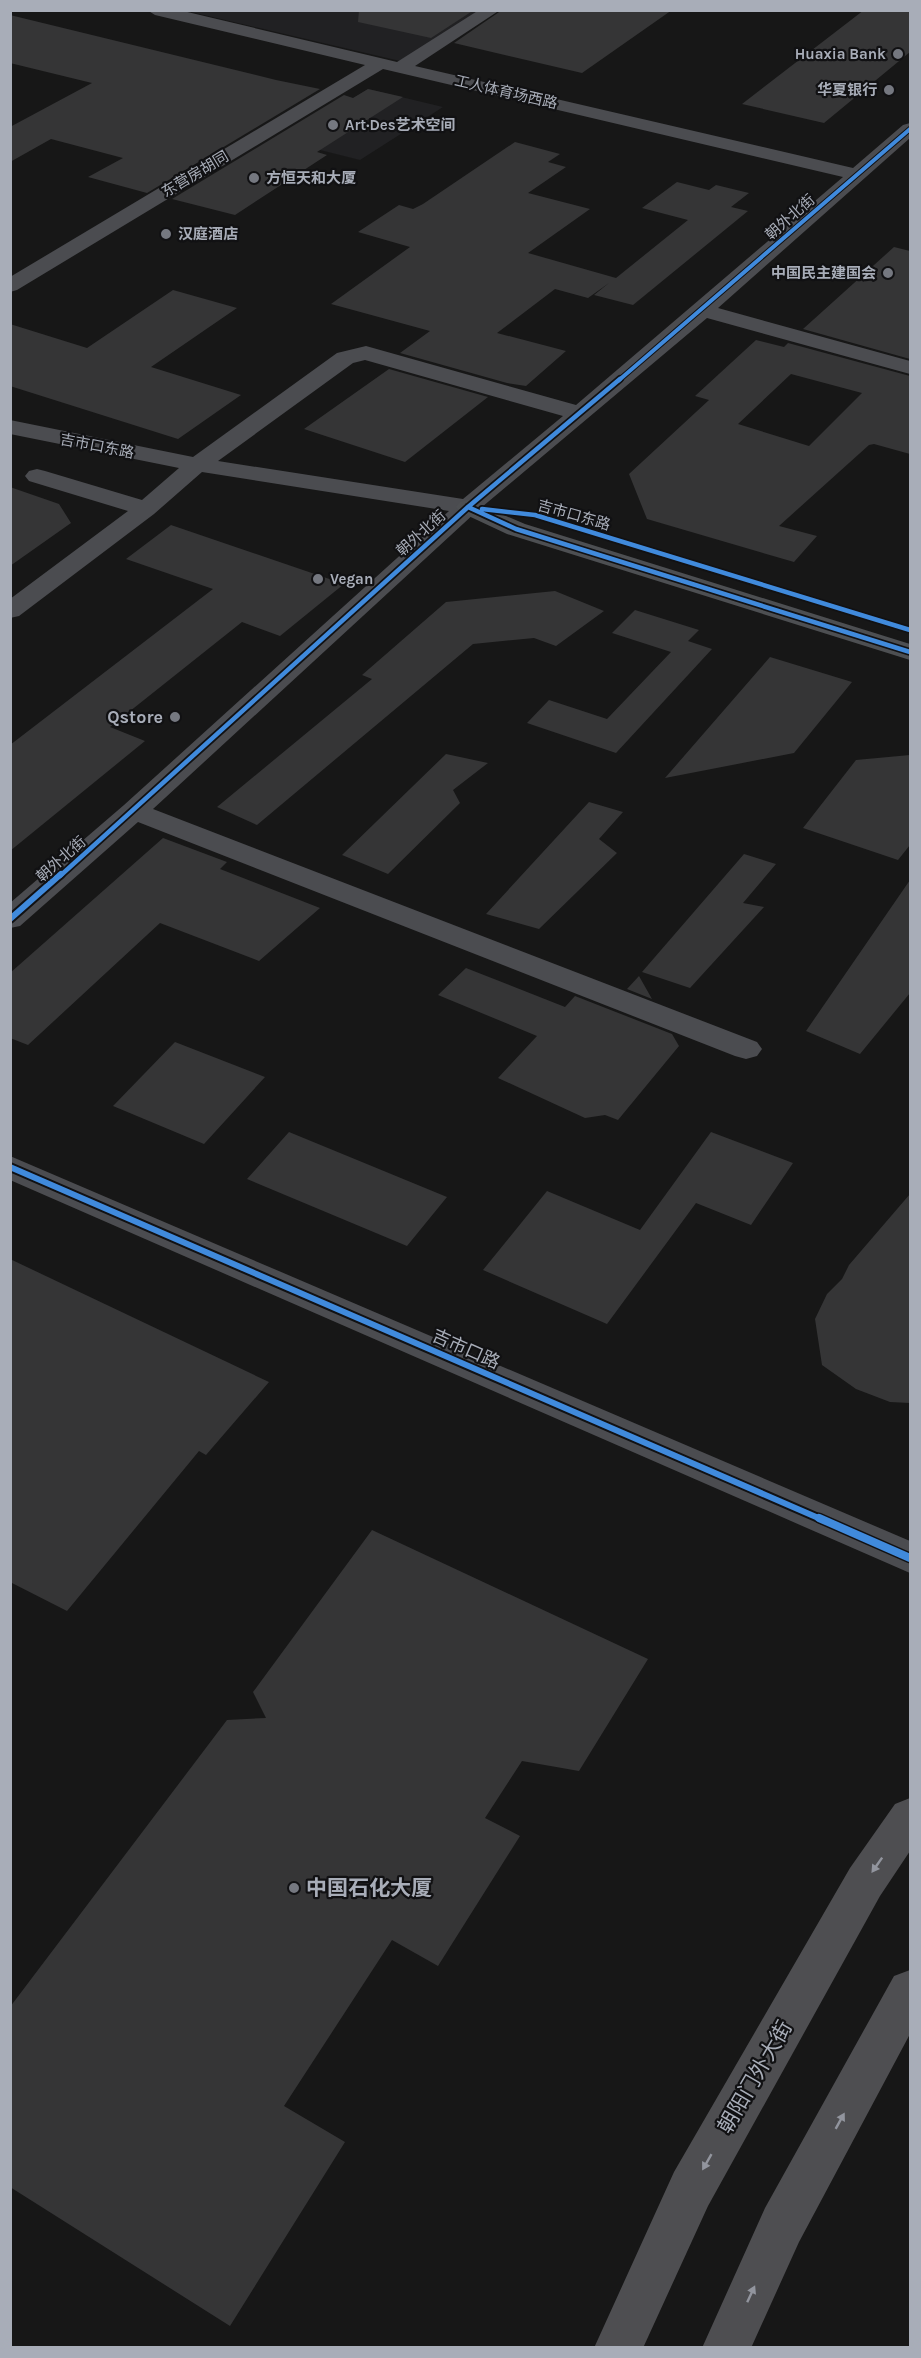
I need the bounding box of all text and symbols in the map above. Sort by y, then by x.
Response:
place label: Huaxia Bank [795,45,886,63]
marker: Huaxia Bank [891,47,905,61]
street label: 工人体育场西路 [453,71,559,113]
place label: 华夏银行 [817,81,877,99]
marker: 华夏银行 [882,83,896,97]
place label: Art·Des艺术空间 [345,116,456,134]
marker: Art·Des艺术空间 [326,118,340,132]
street label: 东营房胡同 [158,147,232,201]
place label: 方恒天和大厦 [266,169,356,187]
marker: 方恒天和大厦 [247,171,261,185]
street label: 朝外北街 [761,191,819,243]
place label: 汉庭酒店 [178,225,238,243]
marker: 汉庭酒店 [159,227,173,241]
place label: 中国民主建国会 [771,264,876,282]
marker: 中国民主建国会 [881,266,895,280]
street label: 吉市口东路 [58,430,136,462]
street label: 吉市口东路 [535,496,613,534]
street label: 朝外北街 [393,506,449,560]
place label: Vegan [330,570,373,588]
marker: Vegan [311,572,325,586]
place label: Qstore [107,706,163,728]
marker: Qstore [168,710,182,724]
street label: 朝外北街 [32,833,90,885]
street label: 吉市口路 [429,1324,503,1374]
one-way arrow [871,1857,883,1873]
place label: 中国石化大厦 [306,1876,432,1900]
marker: 中国石化大厦 [287,1881,301,1895]
street label: 朝阳门外大街 [713,2016,797,2138]
one-way arrow [835,2112,845,2129]
one-way arrow [701,2154,712,2170]
one-way arrow [746,2286,755,2303]

